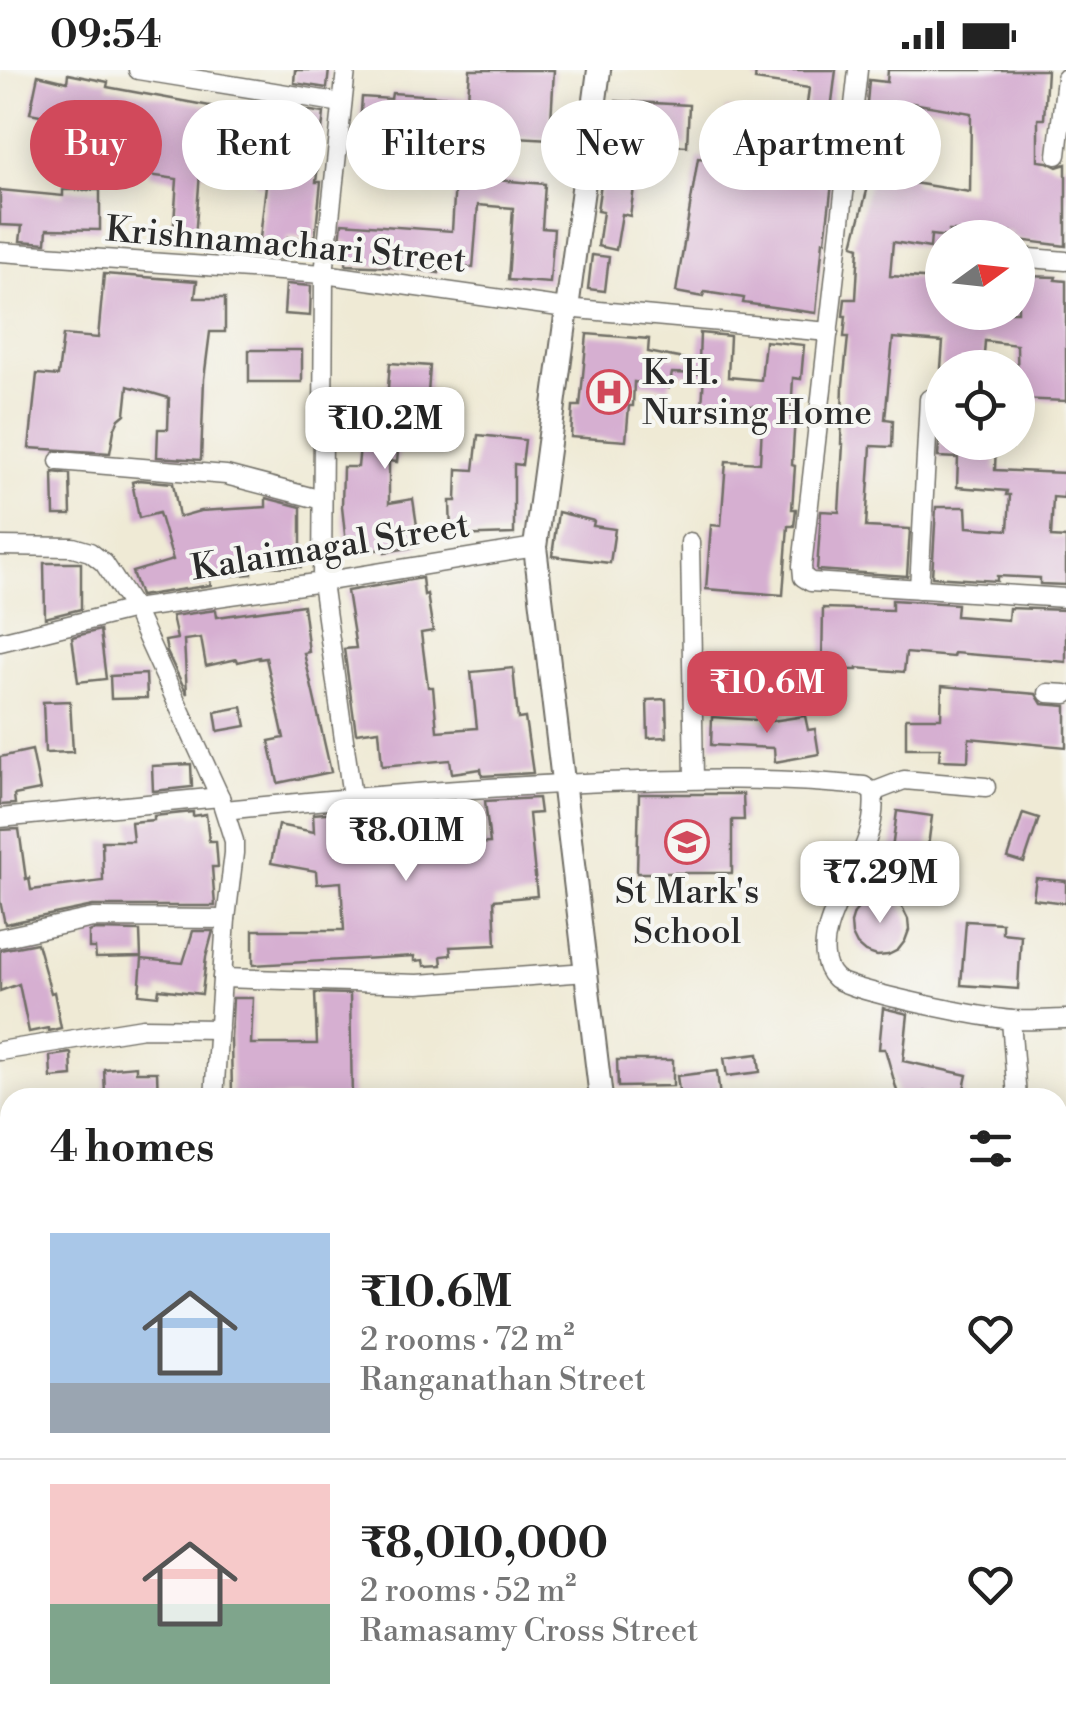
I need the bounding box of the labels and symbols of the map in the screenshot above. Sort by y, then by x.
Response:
street label: Krishnamachari Street [104,208,468,283]
north arrow [925,220,1035,330]
place label: K. H. Nursing Home [642,352,872,435]
hospital icon: K. H. Nursing Home [586,369,632,415]
pin: ₹10.2M [304,387,466,472]
street label: Kalaimagal Street [188,504,472,591]
pin: ₹10.6M [686,651,848,736]
pin: ₹8.01M [325,799,487,884]
school or university icon: St Mark's School [664,819,710,865]
pin: ₹7.29M [799,841,961,926]
place label: St Mark's School [615,871,759,954]

